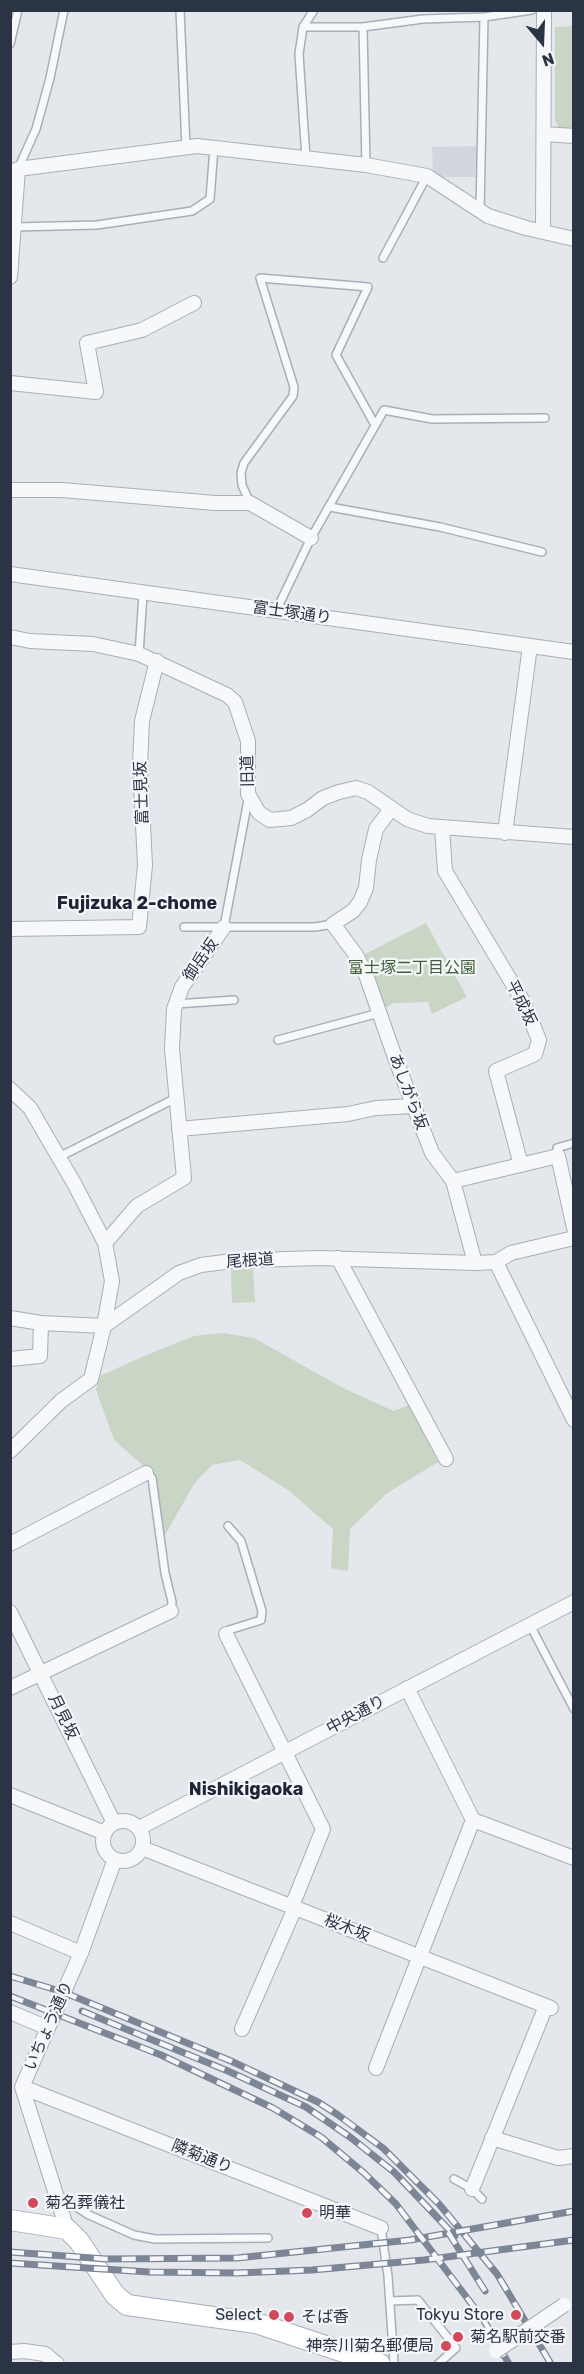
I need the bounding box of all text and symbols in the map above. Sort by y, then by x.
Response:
north arrow [512,12,572,72]
text: N [539,49,557,70]
street label: 富士塚通り [251,598,333,628]
street label: 旧道 [238,755,258,787]
street label: 富士見坂 [131,761,153,825]
district label: Fujizuka 2-chome [57,893,217,915]
street label: 御岳坂 [179,935,223,985]
park label: 富士塚二丁目公園 [348,958,476,978]
street label: 平成坂 [502,977,540,1029]
street label: あしがら坂 [385,1051,431,1133]
street label: 尾根道 [225,1250,275,1272]
street label: 月見坂 [44,1691,82,1743]
street label: 中央通り [323,1692,389,1738]
district label: Nishikigaoka [189,1779,303,1801]
street label: 桜木坂 [321,1910,373,1946]
street label: いちょう通り [21,1978,77,2074]
street label: 隣菊通り [169,2136,235,2178]
place label: 菊名葬儀社 [45,2193,125,2213]
marker: 菊名葬儀社 [26,2196,40,2210]
place label: 明華 [319,2203,351,2223]
marker: 明華 [300,2206,314,2220]
place label: Select [215,2305,262,2325]
place label: Tokyu Store [416,2305,504,2325]
place label: そば香 [301,2307,349,2327]
marker: Select [267,2308,281,2322]
marker: Tokyu Store [509,2308,523,2322]
marker: そば香 [282,2310,296,2324]
place label: 菊名駅前交番 [470,2327,566,2347]
marker: 菊名駅前交番 [451,2330,465,2344]
place label: 神奈川菊名郵便局 [306,2336,434,2356]
marker: 神奈川菊名郵便局 [439,2339,453,2353]

